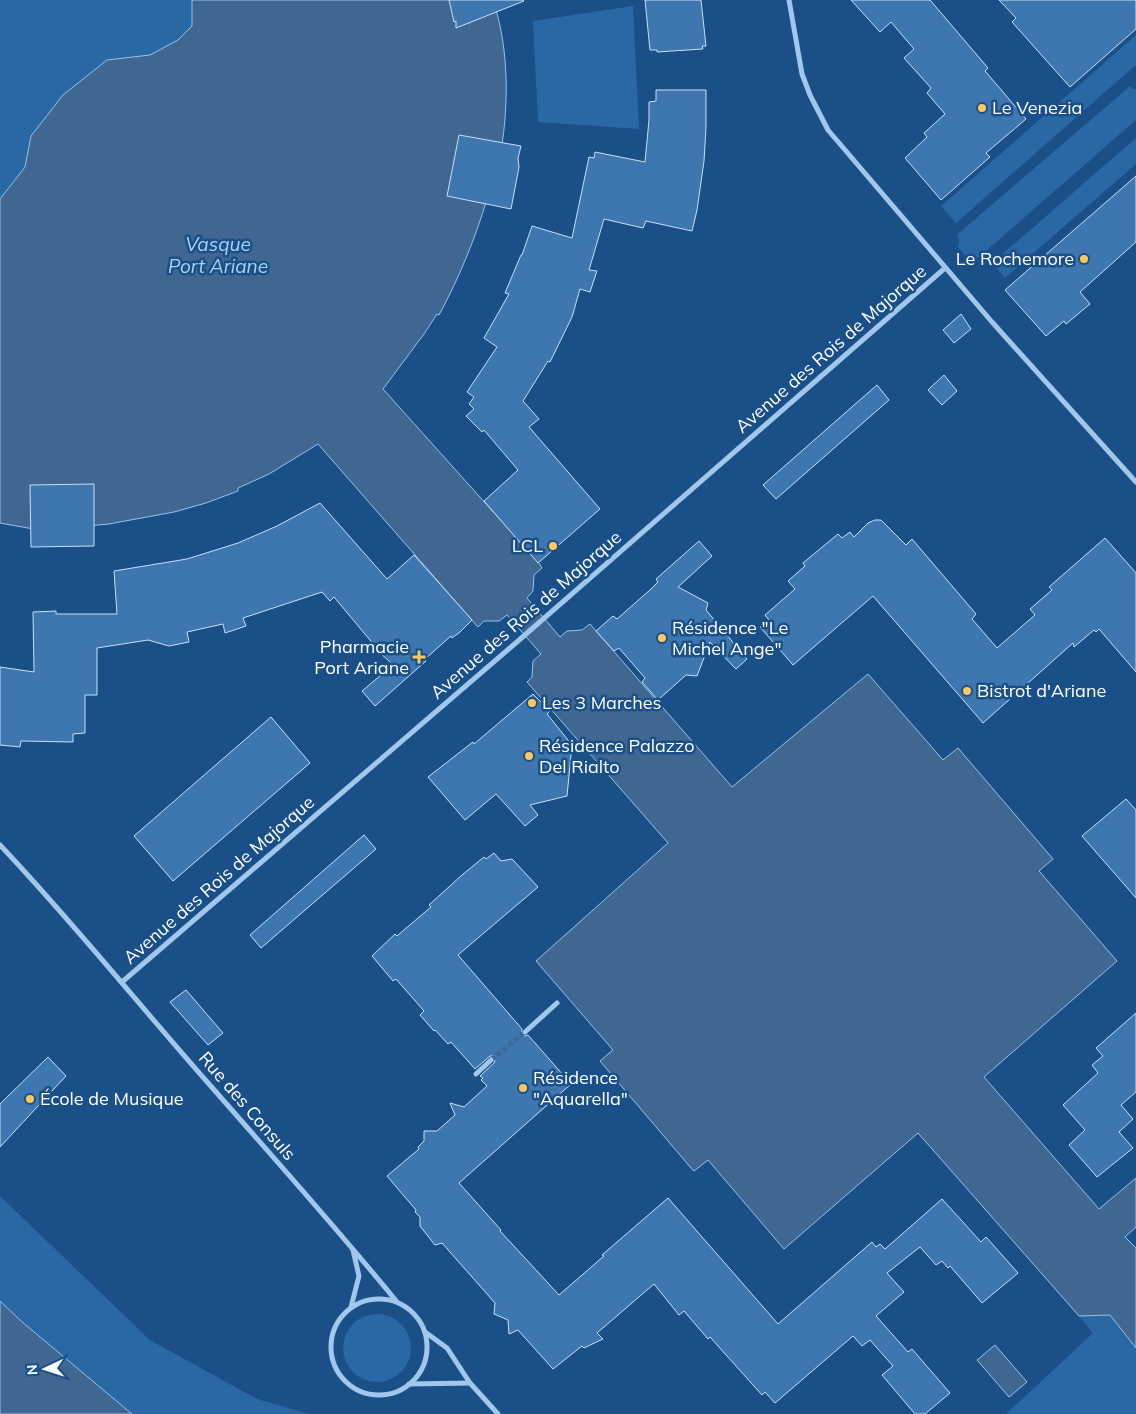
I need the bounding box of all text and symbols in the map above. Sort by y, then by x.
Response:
place label: Le Venezia [992,96,1082,119]
marker: Le Venezia [976,102,988,114]
water label: Vasque Port Ariane [168,232,268,278]
place label: Le Rochemore [956,247,1074,270]
marker: Le Rochemore [1078,253,1090,265]
street label: Avenue des Rois de Majorque [730,259,931,438]
street label: Avenue des Rois de Majorque [425,525,626,704]
place label: LCL [512,534,543,557]
marker: LCL [547,540,559,552]
place label: Résidence "Le Michel Ange" [672,616,788,660]
marker: Résidence "Le Michel Ange" [656,632,668,644]
place label: Pharmacie Port Ariane [314,635,409,679]
marker: Pharmacie Port Ariane [413,651,425,663]
place label: Bistrot d'Ariane [977,679,1106,702]
marker: Bistrot d'Ariane [961,685,973,697]
place label: Les 3 Marches [542,691,662,714]
marker: Les 3 Marches [526,697,538,709]
place label: Résidence Palazzo Del Rialto [539,734,695,778]
marker: Résidence Palazzo Del Rialto [523,750,535,762]
street label: Avenue des Rois de Majorque [118,790,319,969]
street label: Rue des Consuls [194,1047,301,1165]
place label: Résidence "Aquarella" [533,1066,628,1110]
marker: Résidence "Aquarella" [517,1082,529,1094]
place label: École de Musique [40,1087,184,1110]
marker: École de Musique [24,1093,36,1105]
north arrow [20,1344,70,1394]
text: N [23,1364,41,1376]

